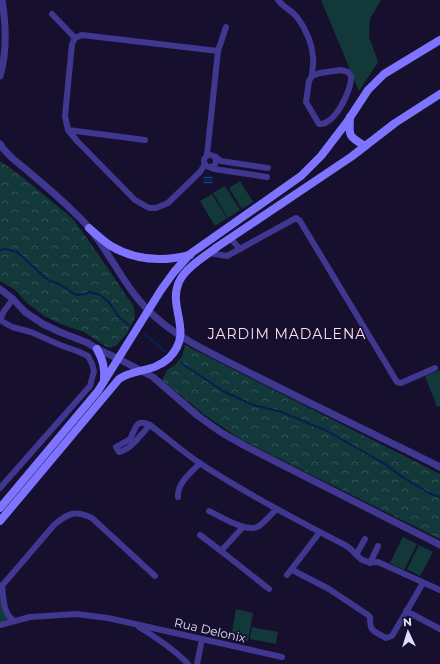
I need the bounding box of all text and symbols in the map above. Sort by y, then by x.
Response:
district label: JARDIM MADALENA [207,325,366,343]
north arrow [388,612,428,652]
street label: Rua Delonix [173,615,248,646]
text: N [402,615,412,629]

